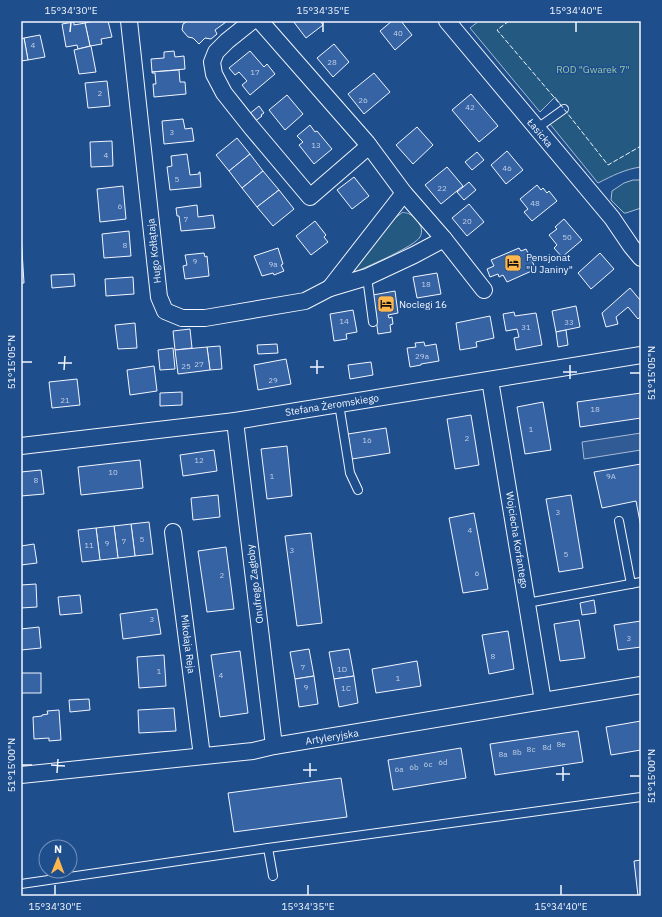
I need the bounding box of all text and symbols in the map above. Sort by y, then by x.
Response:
text: 15°34'30"E [44,4,98,17]
text: 15°34'35"E [296,4,350,17]
text: 15°34'40"E [549,4,603,17]
house number: 40 [393,28,403,38]
house number: 4 [31,40,36,50]
house number: 28 [327,57,337,67]
park label: ROD "Gwarek 7" [556,63,630,76]
house number: 17 [250,67,260,77]
house number: 2 [98,88,103,98]
house number: 26 [358,95,368,105]
house number: 42 [465,102,475,112]
street label: Łasicka [524,115,556,150]
house number: 3 [170,127,175,137]
house number: 13 [311,140,321,150]
house number: 4 [104,150,109,160]
house number: 46 [502,163,512,173]
house number: 5 [175,174,180,184]
house number: 22 [437,183,447,193]
house number: 48 [530,198,540,208]
house number: 6 [118,201,123,211]
house number: 7 [184,214,189,224]
house number: 20 [462,216,472,226]
street label: Hugo Kołłątaja [144,217,164,284]
house number: 50 [562,232,572,242]
house number: 8 [123,240,128,250]
place label: Pensjonat "U Janiny" [526,251,573,276]
hotel icon: Pensjonat "U Janiny" [503,253,523,273]
house number: 9 [193,256,198,266]
house number: 9a [268,259,278,269]
house number: 18 [421,279,431,289]
hotel icon: Noclegi 16 [376,294,396,314]
place label: Noclegi 16 [399,298,447,311]
house number: 14 [339,316,349,326]
house number: 33 [564,317,574,327]
house number: 31 [521,322,531,332]
text: 51°15'05"N [5,335,18,389]
text: 51°15'05"N [645,346,658,400]
house number: 29a [415,351,430,361]
house number: 27 [194,359,204,369]
house number: 25 [181,361,191,371]
house number: 29 [268,375,278,385]
street label: Stefana Żeromskiego [284,391,380,419]
house number: 21 [60,395,70,405]
house number: 18 [590,404,600,414]
house number: 1 [529,424,534,434]
house number: 2 [465,433,470,443]
house number: 16 [362,435,372,445]
house number: 12 [194,455,204,465]
house number: 10 [108,467,118,477]
house number: 1 [270,471,275,481]
house number: 9A [606,471,616,481]
house number: 8 [34,475,39,485]
street label: Wojciecha Korfantego [503,491,531,590]
house number: 3 [556,507,561,517]
house number: 4 [468,525,473,535]
house number: 5 [140,534,145,544]
house number: 7 [122,536,127,546]
house number: 9 [105,538,110,548]
house number: 11 [84,540,94,550]
street label: Onufrego Zagłoby [244,544,266,624]
house number: 3 [290,545,295,555]
house number: 5 [564,549,569,559]
house number: 6 [475,568,480,578]
house number: 2 [220,570,225,580]
house number: 3 [150,614,155,624]
street label: Mikołaja Reja [178,614,198,675]
house number: 3 [627,633,632,643]
house number: 8 [491,651,496,661]
house number: 7 [301,662,306,672]
house number: 1D [337,664,347,674]
house number: 1 [157,666,162,676]
house number: 4 [219,670,224,680]
house number: 1 [396,673,401,683]
house number: 9 [304,682,309,692]
house number: 1C [341,683,351,693]
street label: Artyleryjska [305,726,360,748]
text: 51°15'00"N [5,738,18,792]
house number: 8e [556,739,566,749]
house number: 8d [542,742,552,752]
house number: 8c [527,744,535,754]
house number: 8b [512,747,522,757]
house number: 8a [498,749,508,759]
text: 51°15'00"N [645,749,658,803]
house number: 6d [438,757,448,767]
house number: 6c [424,759,432,769]
house number: 6b [409,762,419,772]
house number: 6a [394,764,404,774]
north arrow [38,839,78,879]
text: N [54,842,62,856]
text: 15°34'30"E [28,900,82,913]
text: 15°34'35"E [281,900,335,913]
text: 15°34'40"E [534,900,588,913]

